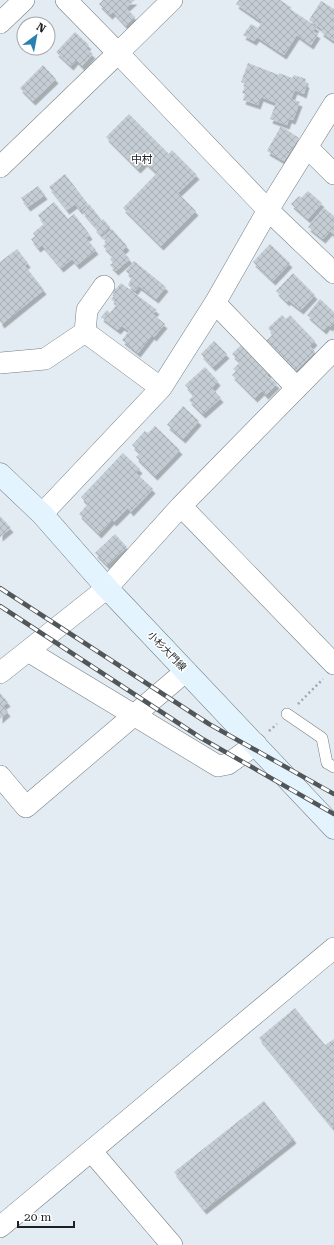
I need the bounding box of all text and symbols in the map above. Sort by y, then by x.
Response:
north arrow [16,16,56,56]
text: N [34,20,49,36]
district label: 中村 [131,153,153,166]
street label: 小杉大門線 [146,629,188,673]
scale bar [18,1203,74,1229]
text: 20 m [24,1210,51,1224]

